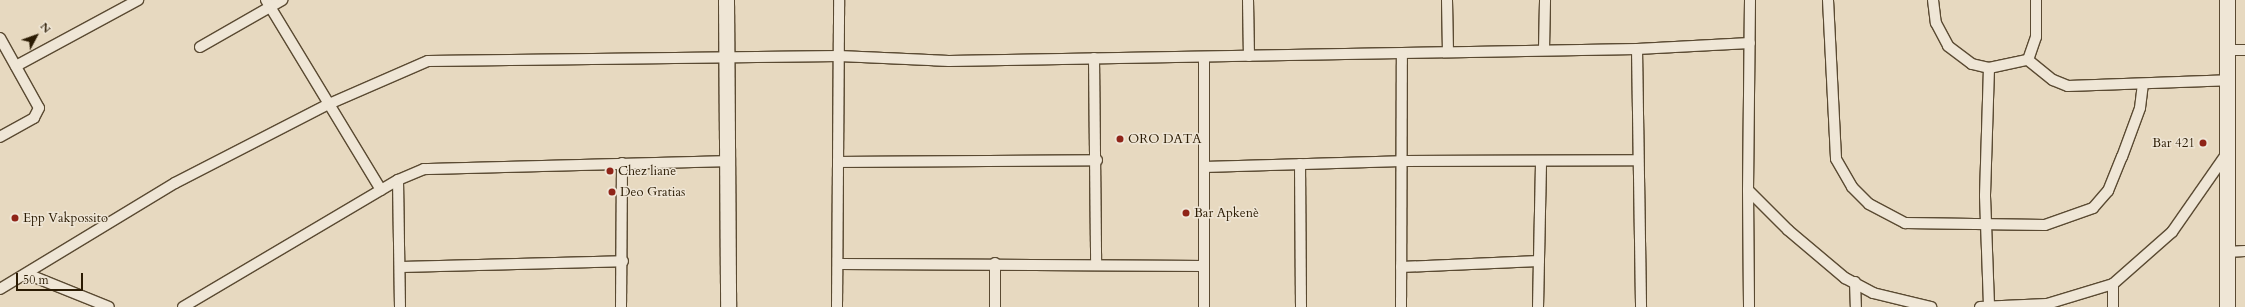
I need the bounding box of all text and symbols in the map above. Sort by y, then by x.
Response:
north arrow [16,16,56,56]
text: N [37,19,54,36]
place label: ORO DATA [1128,131,1202,147]
marker: ORO DATA [1115,134,1125,144]
place label: Bar 421 [2152,135,2195,151]
marker: Bar 421 [2198,138,2208,148]
place label: Chez liane [618,163,676,179]
marker: Chez liane [605,166,615,176]
place label: Deo Gratias [620,184,685,200]
marker: Deo Gratias [607,187,617,197]
place label: Bar Apkenè [1194,205,1259,221]
marker: Bar Apkenè [1181,208,1191,218]
place label: Epp Vakpossito [23,210,108,226]
marker: Epp Vakpossito [10,213,20,223]
scale bar [18,265,85,291]
text: 50 m [23,272,49,288]

